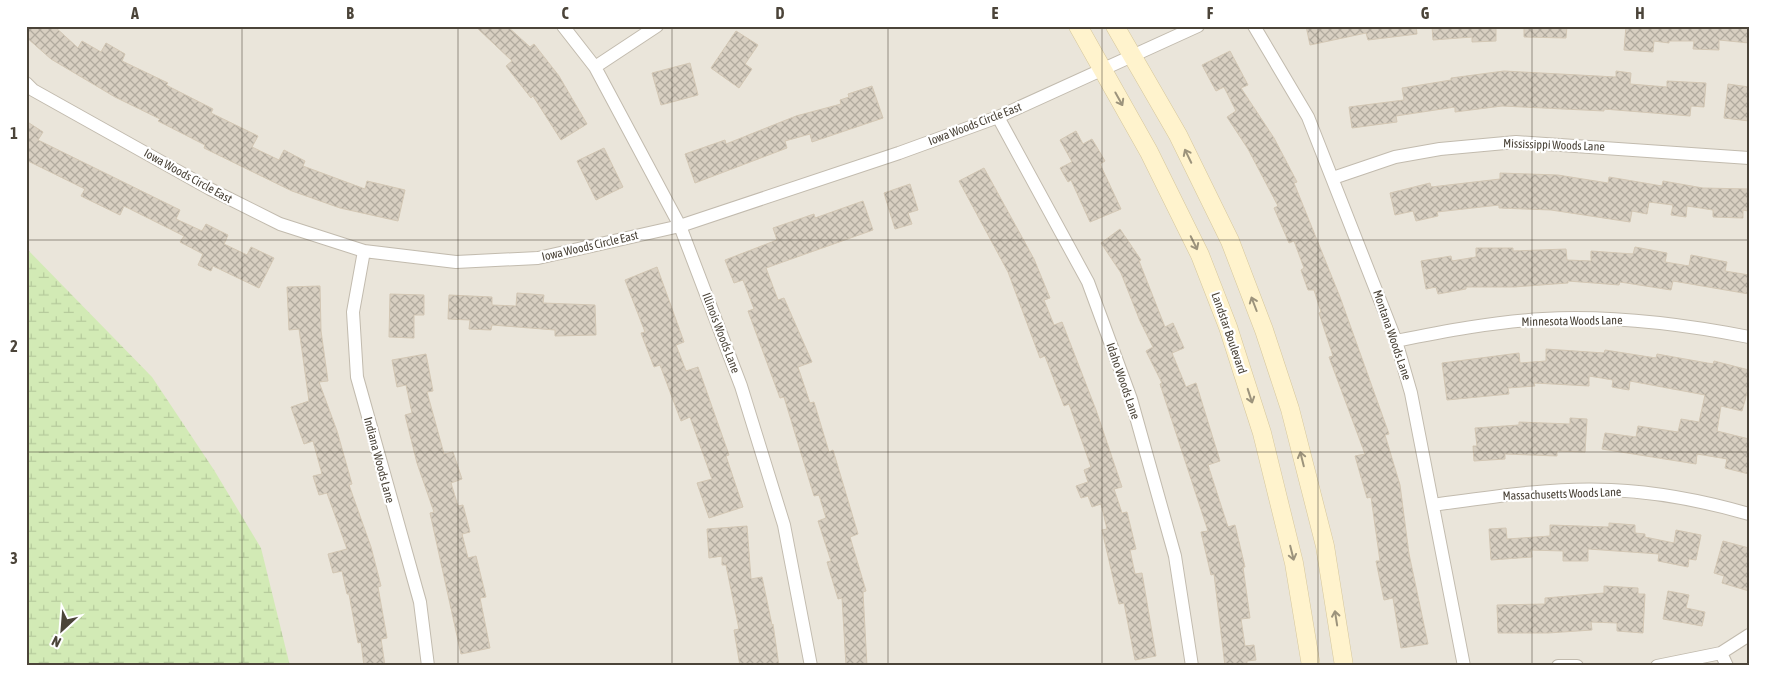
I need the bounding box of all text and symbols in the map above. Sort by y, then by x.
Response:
text: A [130,4,139,22]
text: B [346,4,354,22]
text: C [561,4,569,22]
text: D [776,4,785,22]
text: E [992,4,999,22]
text: F [1207,4,1214,22]
text: G [1421,4,1430,22]
text: H [1635,4,1645,22]
one-way arrow [1115,91,1125,106]
street label: Iowa Woods Circle East [926,100,1024,148]
text: 1 [10,124,18,142]
street label: Mississippi Woods Lane [1503,136,1605,154]
street label: Iowa Woods Circle East [141,146,235,206]
one-way arrow [1183,148,1193,163]
street label: Iowa Woods Circle East [540,228,640,264]
one-way arrow [1190,235,1199,250]
street label: Montana Woods Lane [1370,288,1414,382]
street label: Landstar Boulevard [1208,290,1250,376]
street label: Illinois Woods Lane [699,291,743,375]
one-way arrow [1249,297,1258,312]
street label: Minnesota Woods Lane [1521,313,1623,329]
text: 2 [10,337,18,355]
street label: Idaho Woods Lane [1103,341,1143,421]
one-way arrow [1245,387,1255,403]
street label: Indiana Woods Lane [361,415,397,505]
one-way arrow [1297,451,1306,467]
street label: Massachusetts Woods Lane [1502,485,1622,503]
one-way arrow [1287,544,1297,560]
text: 3 [10,549,18,567]
north arrow [38,604,88,654]
one-way arrow [1331,610,1341,626]
text: N [49,633,64,651]

